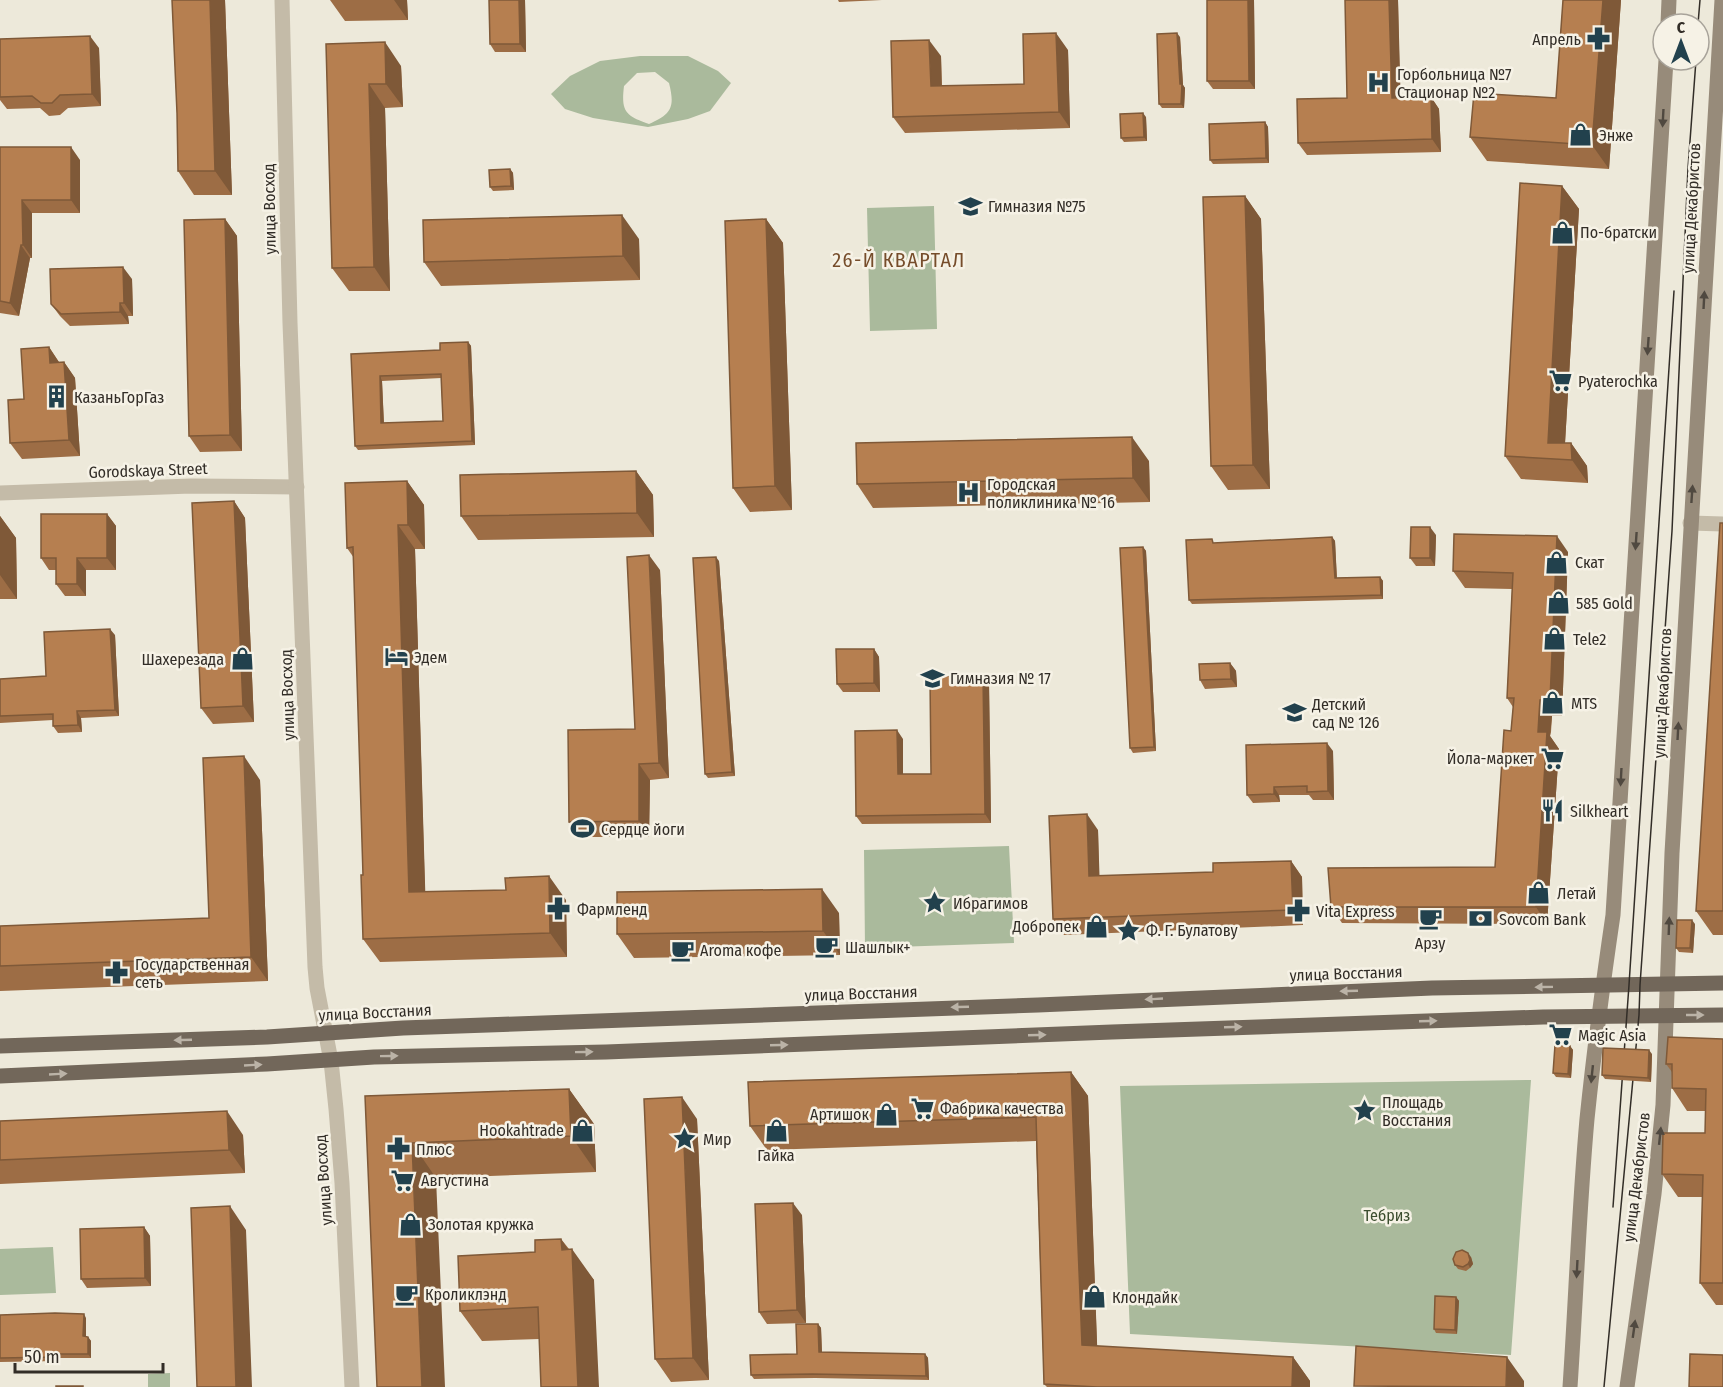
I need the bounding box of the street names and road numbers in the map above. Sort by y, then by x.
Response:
street label: улица Декабристов [1679,142,1704,274]
street label: улица Восход [259,163,280,255]
street label: Gorodskaya Street [88,459,209,482]
street label: улица Декабристов [1650,627,1675,759]
street label: улица Восход [276,649,299,741]
street label: улица Восстания [1289,962,1403,985]
street label: улица Восстания [804,982,918,1005]
street label: улица Восстания [318,1000,432,1025]
street label: улица Декабристов [1619,1111,1654,1243]
street label: улица Восход [311,1134,336,1226]

